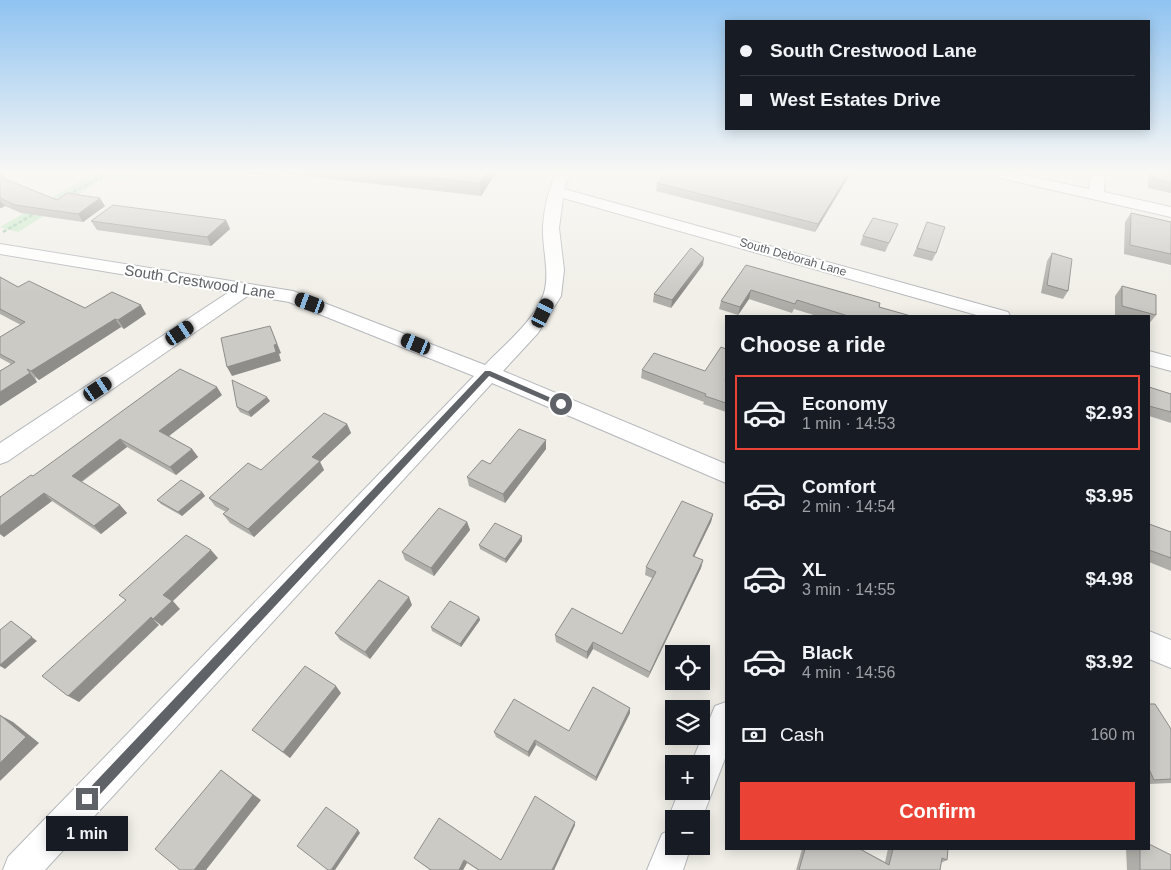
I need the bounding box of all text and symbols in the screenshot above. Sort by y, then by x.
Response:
text: South Crestwood Lane [770,40,977,61]
text: West Estates Drive [770,89,941,110]
street label: South Deborah Lane [738,235,848,279]
street label: South Crestwood Lane [123,261,277,302]
car [293,291,326,315]
car [529,296,556,330]
car [163,318,196,348]
car [399,331,432,357]
text: Choose a ride [740,332,885,357]
car [81,374,114,404]
icon: car [742,390,787,435]
route start [550,393,572,415]
text: Economy [802,393,888,414]
text: $2.93 [1085,402,1133,423]
text: 1 min · 14:53 [802,415,895,432]
icon: car [742,473,787,518]
text: Comfort [802,476,876,497]
text: $3.95 [1085,485,1133,506]
text: 2 min · 14:54 [802,498,895,515]
icon: car [742,556,787,601]
text: XL [802,559,826,580]
text: $4.98 [1085,568,1133,589]
text: 3 min · 14:55 [802,581,895,598]
icon: car [742,639,787,684]
text: Black [802,642,853,663]
map controls [665,645,710,855]
button: locate [665,645,710,690]
text: $3.92 [1085,651,1133,672]
text: 4 min · 14:56 [802,664,895,681]
button: layers [665,700,710,745]
icon: cash [740,721,768,749]
text: Cash [780,724,824,745]
text: 160 m [1091,726,1135,743]
button: + [665,755,710,800]
button: Confirm [740,782,1135,840]
route end [76,788,98,810]
button: − [665,810,710,855]
callout: 1 min [46,816,128,852]
text: 1 min [66,825,108,842]

